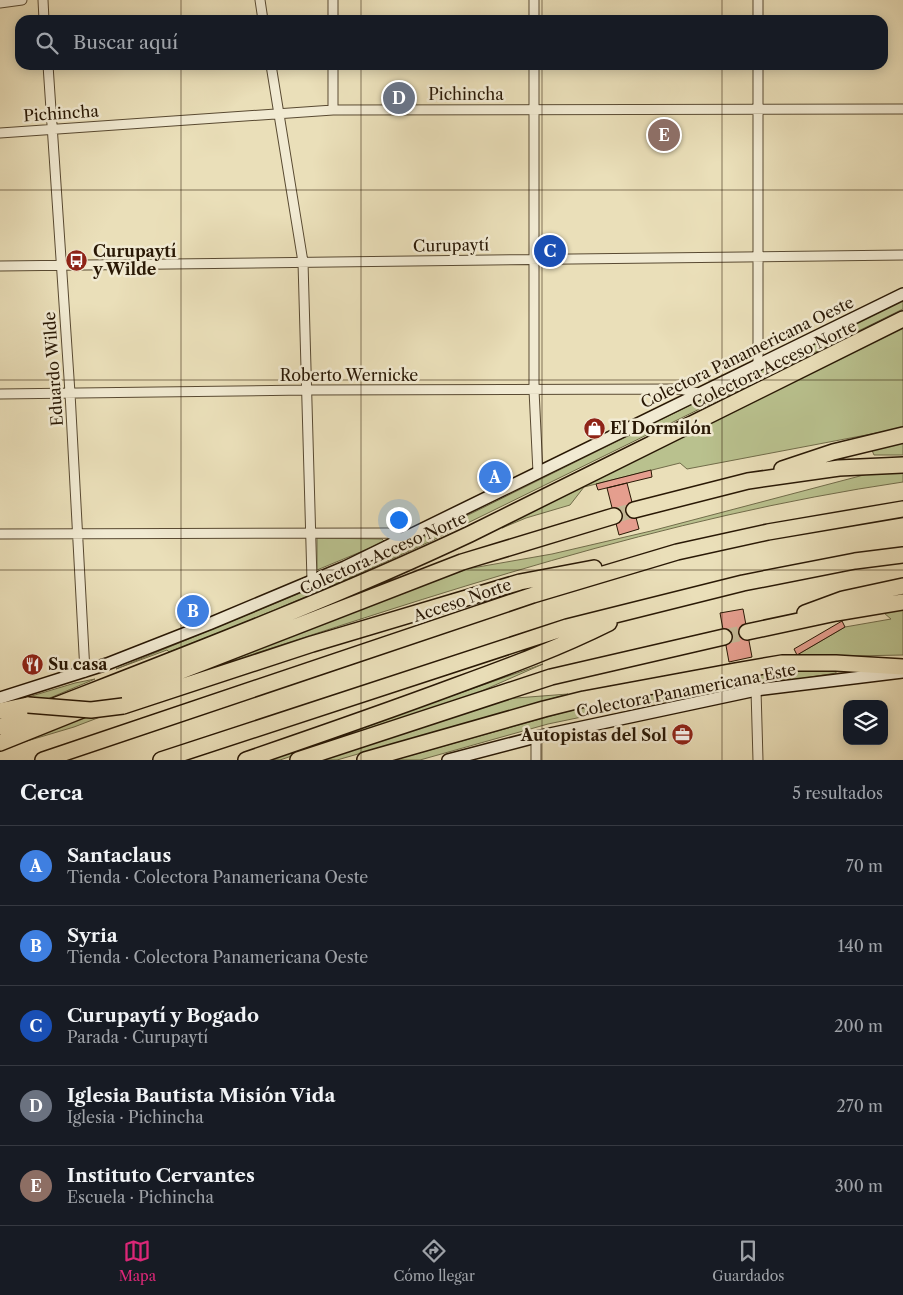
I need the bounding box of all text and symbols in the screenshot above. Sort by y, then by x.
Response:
search box [15,15,888,70]
icon: search [33,29,61,57]
text: Buscar aquí [73,31,178,54]
pin: D [383,79,415,117]
street label: Pichincha [428,84,504,104]
street label: Pichincha [23,100,100,126]
pin: E [648,116,680,154]
pin: C [534,232,566,270]
street label: Curupaytí [413,234,489,256]
place label: Curupaytí y Wilde [92,241,177,279]
bus stop icon: Curupaytí y Wilde [65,248,89,272]
street label: Colectora Panamericana Oeste [637,292,857,412]
street label: Eduardo Wilde [39,311,67,427]
street label: Colectora Acceso Norte [688,315,860,413]
street label: Roberto Wernicke [280,365,418,385]
shop icon: El Dormilón [582,416,606,440]
place label: El Dormilón [610,418,712,438]
pin: A [479,458,511,496]
street label: Colectora Acceso Norte [296,507,470,599]
your location [386,507,412,533]
street label: Acceso Norte [410,574,514,626]
pin: B [177,592,209,630]
restaurant icon: Su casa [20,652,44,676]
place label: Su casa [48,654,108,674]
street label: Colectora Panamericana Este [574,659,798,721]
map controls [843,700,888,745]
button: layers [843,700,888,745]
office icon: Autopistas del Sol [671,723,695,747]
place label: Autopistas del Sol [520,725,667,745]
text: Cerca [20,780,83,805]
text: 5 resultados [792,783,883,803]
text: Santaclaus [67,844,171,867]
text: A [30,856,42,876]
text: 70 m [846,856,883,876]
text: Tienda · Colectora Panamericana Oeste [67,867,368,887]
text: Syria [67,924,118,947]
text: B [30,936,42,956]
text: 140 m [838,936,883,956]
text: Tienda · Colectora Panamericana Oeste [67,947,368,967]
text: Curupaytí y Bogado [67,1004,259,1027]
text: C [30,1016,42,1036]
text: 200 m [834,1016,883,1036]
text: Parada · Curupaytí [67,1027,208,1047]
text: Iglesia Bautista Misión Vida [67,1084,336,1107]
text: D [29,1096,43,1116]
text: 270 m [837,1096,883,1116]
text: Iglesia · Pichincha [67,1107,204,1127]
text: Instituto Cervantes [67,1164,255,1187]
text: E [30,1176,42,1196]
text: 300 m [835,1176,883,1196]
text: Escuela · Pichincha [67,1187,214,1207]
tab: Mapa [119,1237,156,1285]
tab: Cómo llegar [393,1237,475,1285]
tab: Guardados [712,1237,784,1285]

